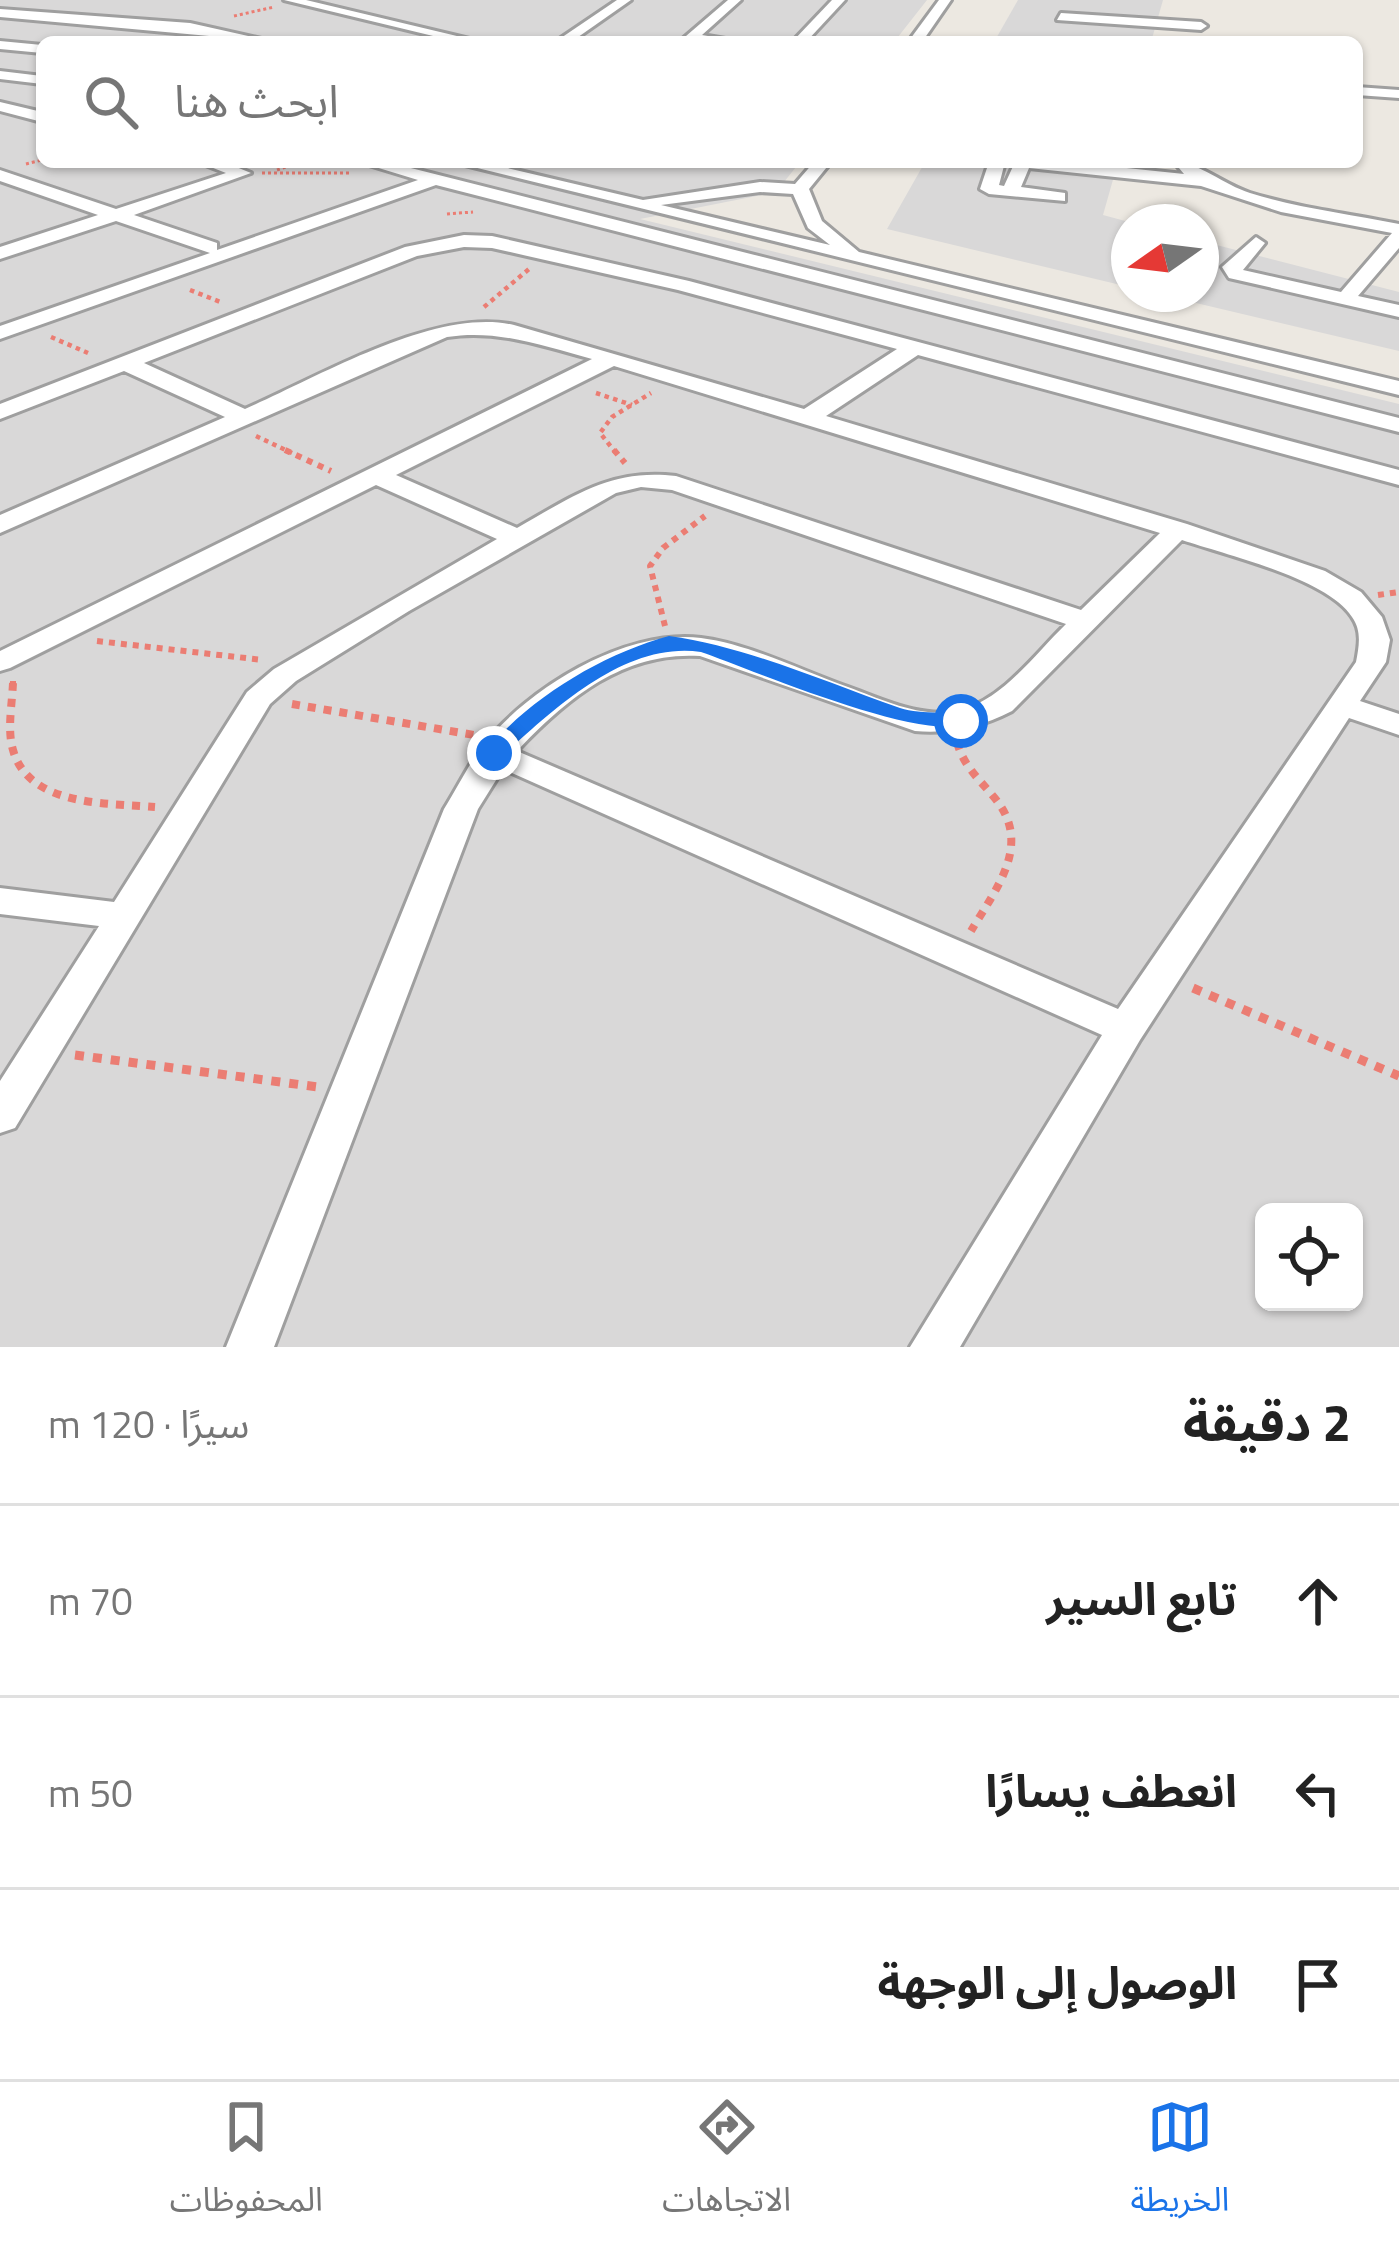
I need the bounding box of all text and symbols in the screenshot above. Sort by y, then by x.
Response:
search box [36,36,1363,168]
text: ابحث هنا [174,66,339,134]
icon: search [78,69,144,135]
north arrow [1111,204,1219,312]
route start [934,694,988,748]
route end [467,726,521,780]
map controls [1255,1203,1363,1311]
button: locate [1255,1203,1363,1311]
text: 2 دقيقة [1183,1383,1351,1461]
text: سيرًا · 120 m [48,1394,249,1453]
text: تابع السير [1047,1564,1237,1632]
icon: ahead [1285,1568,1351,1634]
text: 70 m [48,1571,133,1630]
text: انعطف يسارًا [985,1756,1237,1824]
icon: left [1285,1760,1351,1826]
text: 50 m [48,1763,133,1822]
text: الوصول إلى الوجهة [877,1948,1237,2016]
icon: arrive [1285,1952,1351,2018]
tab: المحفوظات [170,2094,323,2235]
tab: الاتجاهات [662,2094,791,2235]
tab: الخريطة [1130,2094,1229,2235]

